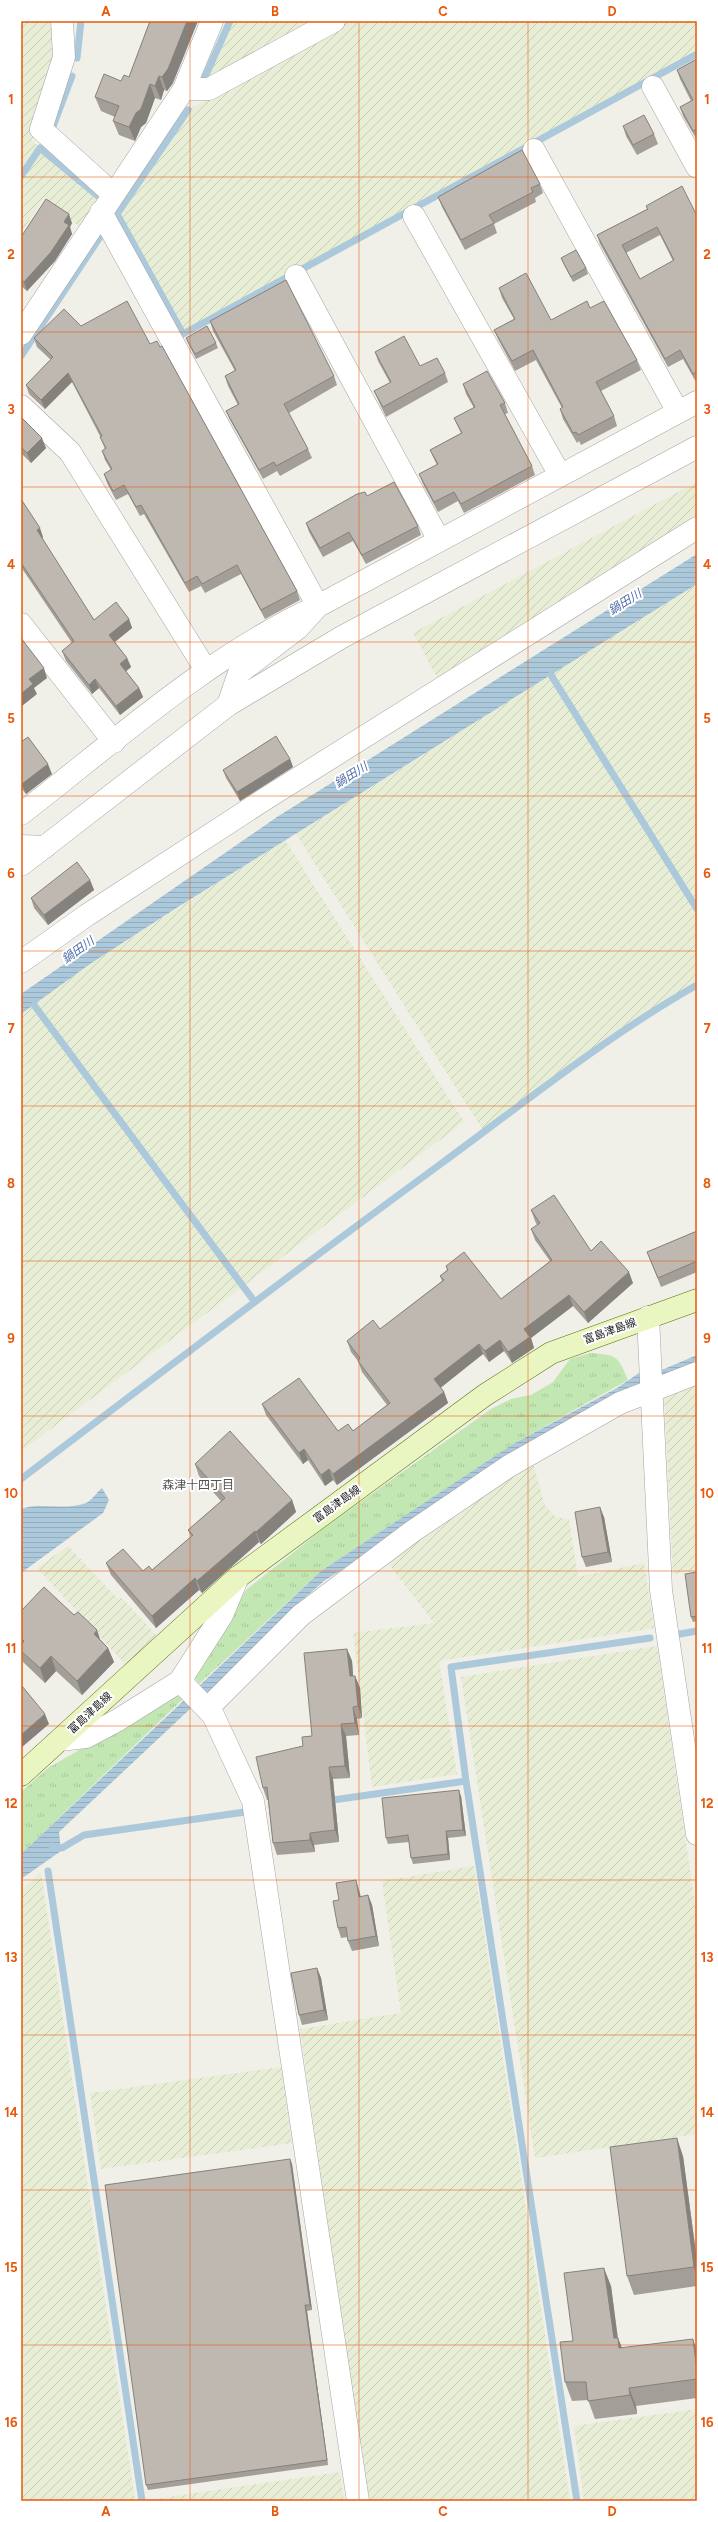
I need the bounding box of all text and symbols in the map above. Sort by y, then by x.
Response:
text: A [101,4,111,19]
text: B [271,4,279,19]
text: C [438,4,448,19]
text: D [607,4,617,19]
text: 1 [8,92,14,107]
text: 1 [704,92,710,107]
text: 2 [7,247,15,262]
text: 2 [703,247,711,262]
text: 3 [7,402,15,417]
text: 3 [703,402,711,417]
text: 4 [7,557,15,572]
text: 4 [703,557,711,572]
water label: 鍋田川 [606,585,646,617]
text: 5 [7,711,15,726]
text: 5 [703,711,711,726]
water label: 鍋田川 [332,758,372,790]
text: 6 [7,866,15,881]
text: 6 [703,866,711,881]
water label: 鍋田川 [59,933,98,966]
text: 7 [7,1021,15,1036]
text: 7 [703,1021,711,1036]
text: 8 [7,1176,15,1191]
text: 8 [703,1176,711,1191]
street label: 富島津島線 [582,1315,638,1347]
text: 9 [7,1331,15,1346]
text: 9 [703,1331,711,1346]
district label: 森津十四丁目 [162,1478,234,1492]
street label: 富島津島線 [311,1483,363,1525]
text: 10 [4,1486,18,1501]
text: 10 [700,1486,714,1501]
text: 11 [6,1641,16,1656]
text: 11 [702,1641,712,1656]
street label: 富島津島線 [65,1689,115,1737]
text: 12 [4,1796,18,1811]
text: 12 [700,1796,714,1811]
text: 13 [5,1950,17,1965]
text: 13 [701,1950,713,1965]
text: 14 [4,2105,18,2120]
text: 14 [700,2105,714,2120]
text: 15 [4,2260,18,2275]
text: 15 [700,2260,714,2275]
text: 16 [4,2415,18,2430]
text: 16 [700,2415,714,2430]
text: A [101,2504,111,2519]
text: B [271,2504,279,2519]
text: C [438,2504,448,2519]
text: D [607,2504,617,2519]

